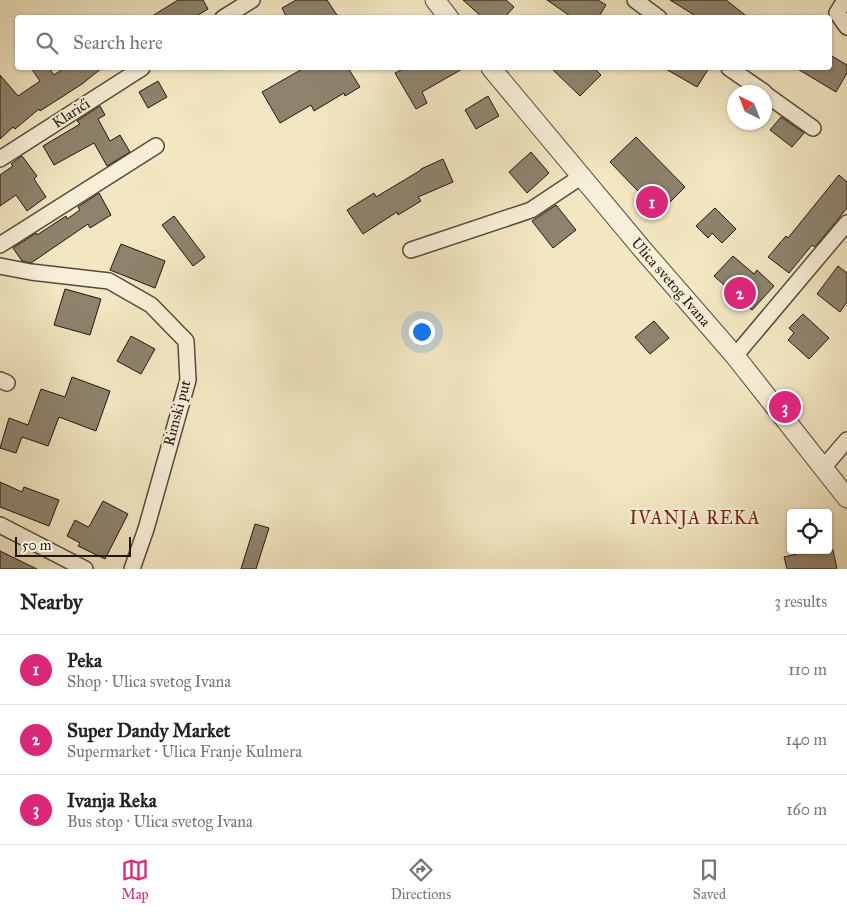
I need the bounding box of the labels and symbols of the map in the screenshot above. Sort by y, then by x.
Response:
north arrow [727,85,772,130]
street label: Klarići [49,94,93,132]
pin: 1 [636,183,668,221]
street label: Ulica svetog Ivana [628,234,715,331]
pin: 2 [724,274,756,312]
your location [409,319,435,345]
street label: Rimski put [160,377,195,448]
pin: 3 [769,388,801,426]
district label: IVANJA REKA [629,507,761,530]
scale bar [15,534,131,557]

